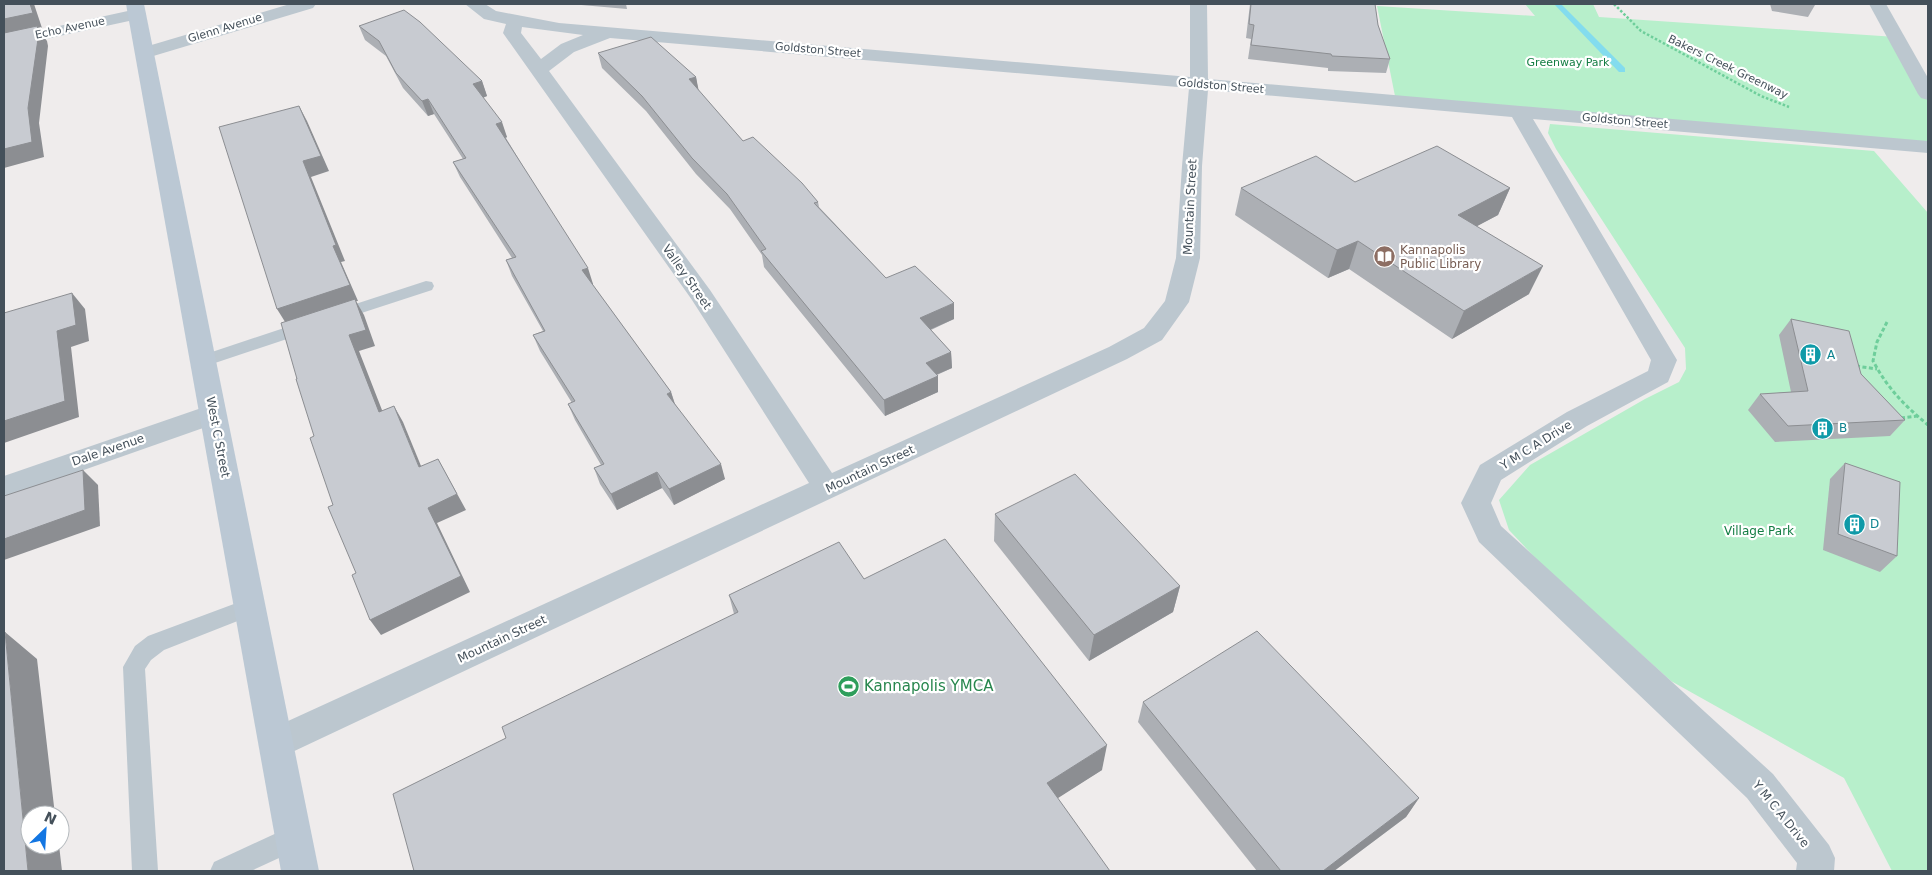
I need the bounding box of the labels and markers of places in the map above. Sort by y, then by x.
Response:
place label: Kannapolis Public Library [1400,243,1481,271]
library icon: Kannapolis Public Library [1372,245,1396,269]
building icon: A [1799,343,1823,367]
place label: A [1827,348,1836,362]
building icon: B [1811,416,1835,440]
place label: B [1839,421,1847,435]
building icon: D [1842,512,1866,536]
place label: D [1870,517,1879,531]
sports icon: Kannapolis YMCA [836,674,860,698]
place label: Kannapolis YMCA [864,677,994,695]

